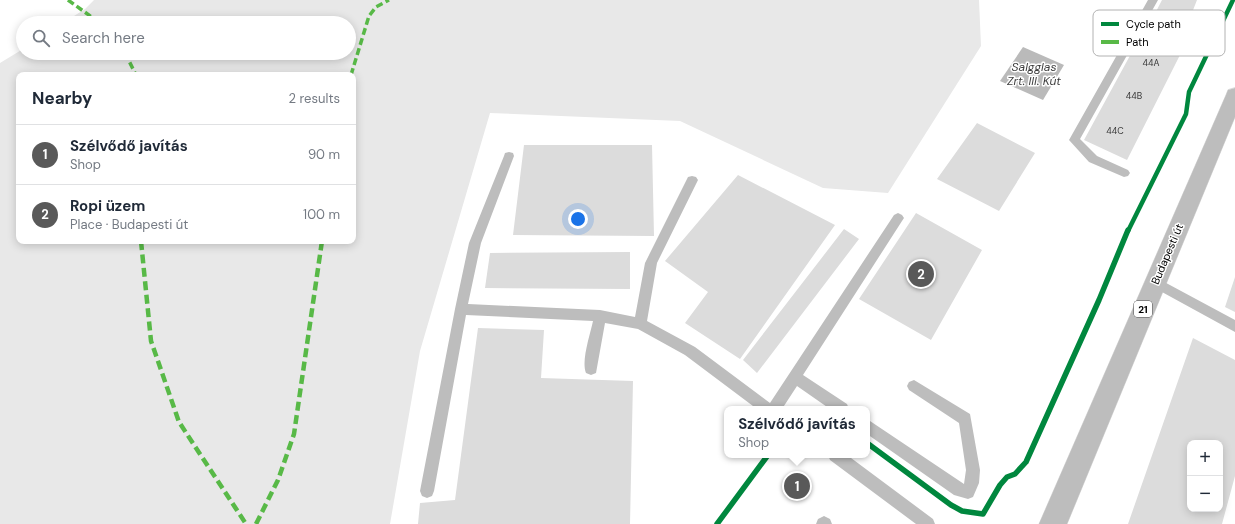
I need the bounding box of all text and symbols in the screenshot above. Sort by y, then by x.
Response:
legend [1093,10,1225,56]
search box [16,16,356,60]
text: Cycle path [1126,17,1181,31]
icon: search [30,27,52,49]
text: Search here [62,28,145,48]
text: Path [1126,35,1149,49]
house number: 44A [1143,57,1159,69]
water label: Salgglas Zrt. III. Kút [1007,59,1061,89]
text: Nearby [32,87,92,109]
text: 2 results [289,90,340,107]
house number: 44B [1126,90,1142,102]
house number: 44C [1106,125,1124,137]
text: Szélvődő javítás [70,136,188,156]
text: 1 [43,146,47,163]
text: 90 m [308,146,340,163]
text: Shop [70,156,101,173]
text: Ropi üzem [70,196,145,216]
text: 2 [41,206,49,223]
text: 100 m [303,206,340,223]
your location [568,209,588,229]
text: Place · Budapesti út [70,216,188,233]
street label: Budapesti út [1148,221,1186,287]
pin: 2 [908,259,934,289]
road number: 21 [1134,301,1152,317]
popup [724,406,870,458]
text: Szélvődő javítás [738,414,856,434]
text: Shop [738,434,769,451]
map controls [1187,440,1223,512]
button: + [1187,440,1223,476]
pin: 1 [784,471,810,501]
button: − [1187,476,1223,512]

